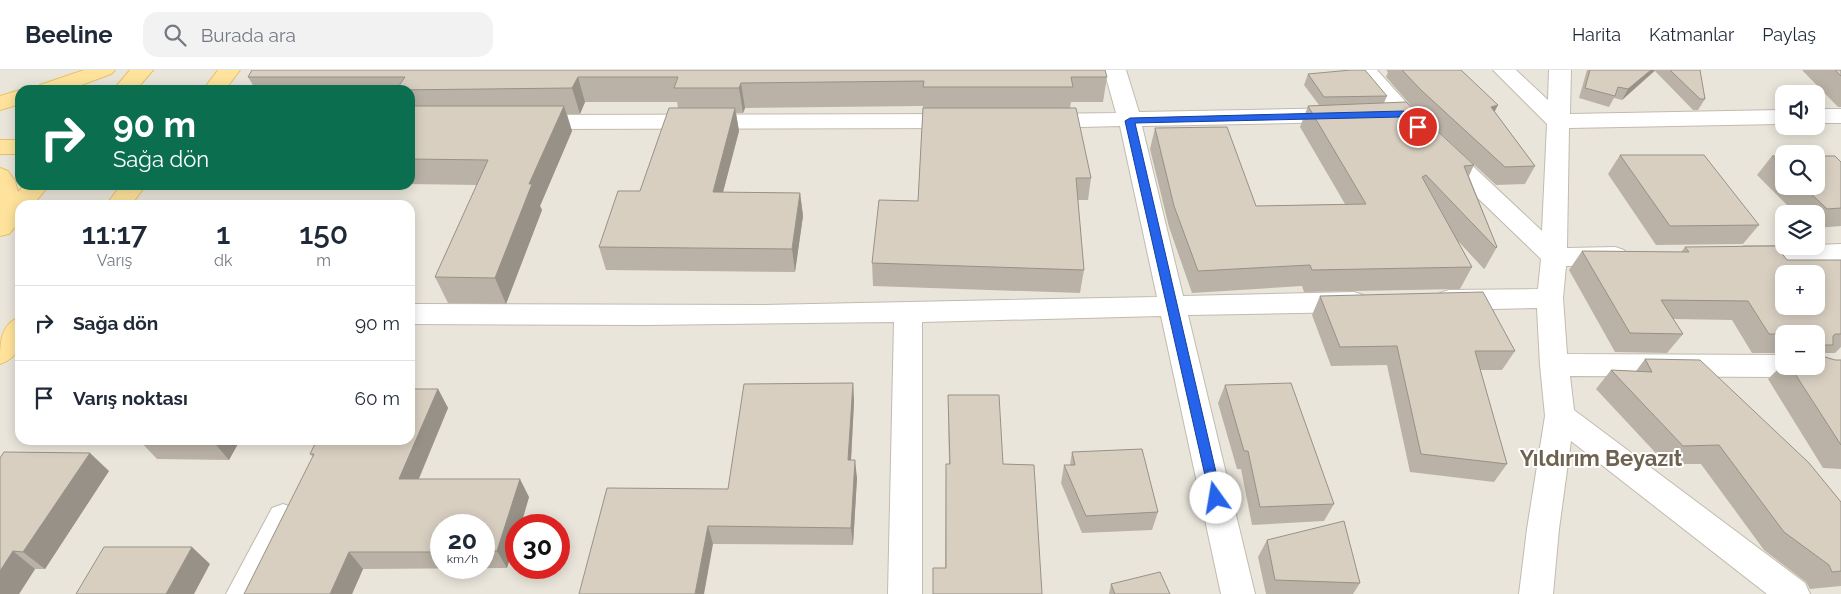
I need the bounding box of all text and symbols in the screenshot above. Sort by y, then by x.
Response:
search box [143,12,493,57]
text: Beeline [25,20,113,49]
icon: search [161,21,189,49]
text: Burada ara [201,24,296,46]
text: Harita [1572,24,1621,45]
text: Katmanlar [1649,24,1734,45]
text: Paylaş [1762,24,1816,45]
map controls [1775,85,1825,375]
button: sound [1775,85,1825,135]
text: 90 m [113,104,196,145]
icon: right [30,105,95,170]
pin [1397,106,1439,148]
icon: arrive [1404,113,1432,141]
button: search [1775,145,1825,195]
text: Sağa dön [113,146,209,172]
button: layers [1775,205,1825,255]
text: 11:17 [82,216,147,251]
text: 1 [216,216,230,251]
text: 150 [299,216,348,251]
text: Varış [97,251,132,270]
text: dk [214,251,232,270]
text: m [316,251,331,270]
button: + [1775,265,1825,315]
icon: right [30,309,58,337]
text: Sağa dön [73,312,158,334]
text: 90 m [355,312,400,334]
button: − [1775,325,1825,375]
icon: arrive [30,384,58,412]
text: Varış noktası [73,387,188,409]
text: 60 m [355,387,400,409]
district label: Yıldırım Beyazıt [1520,445,1683,471]
position arrow [1189,471,1241,523]
speed limit sign: 30 [505,514,570,579]
text: 20 [448,525,477,555]
text: km/h [447,552,478,566]

